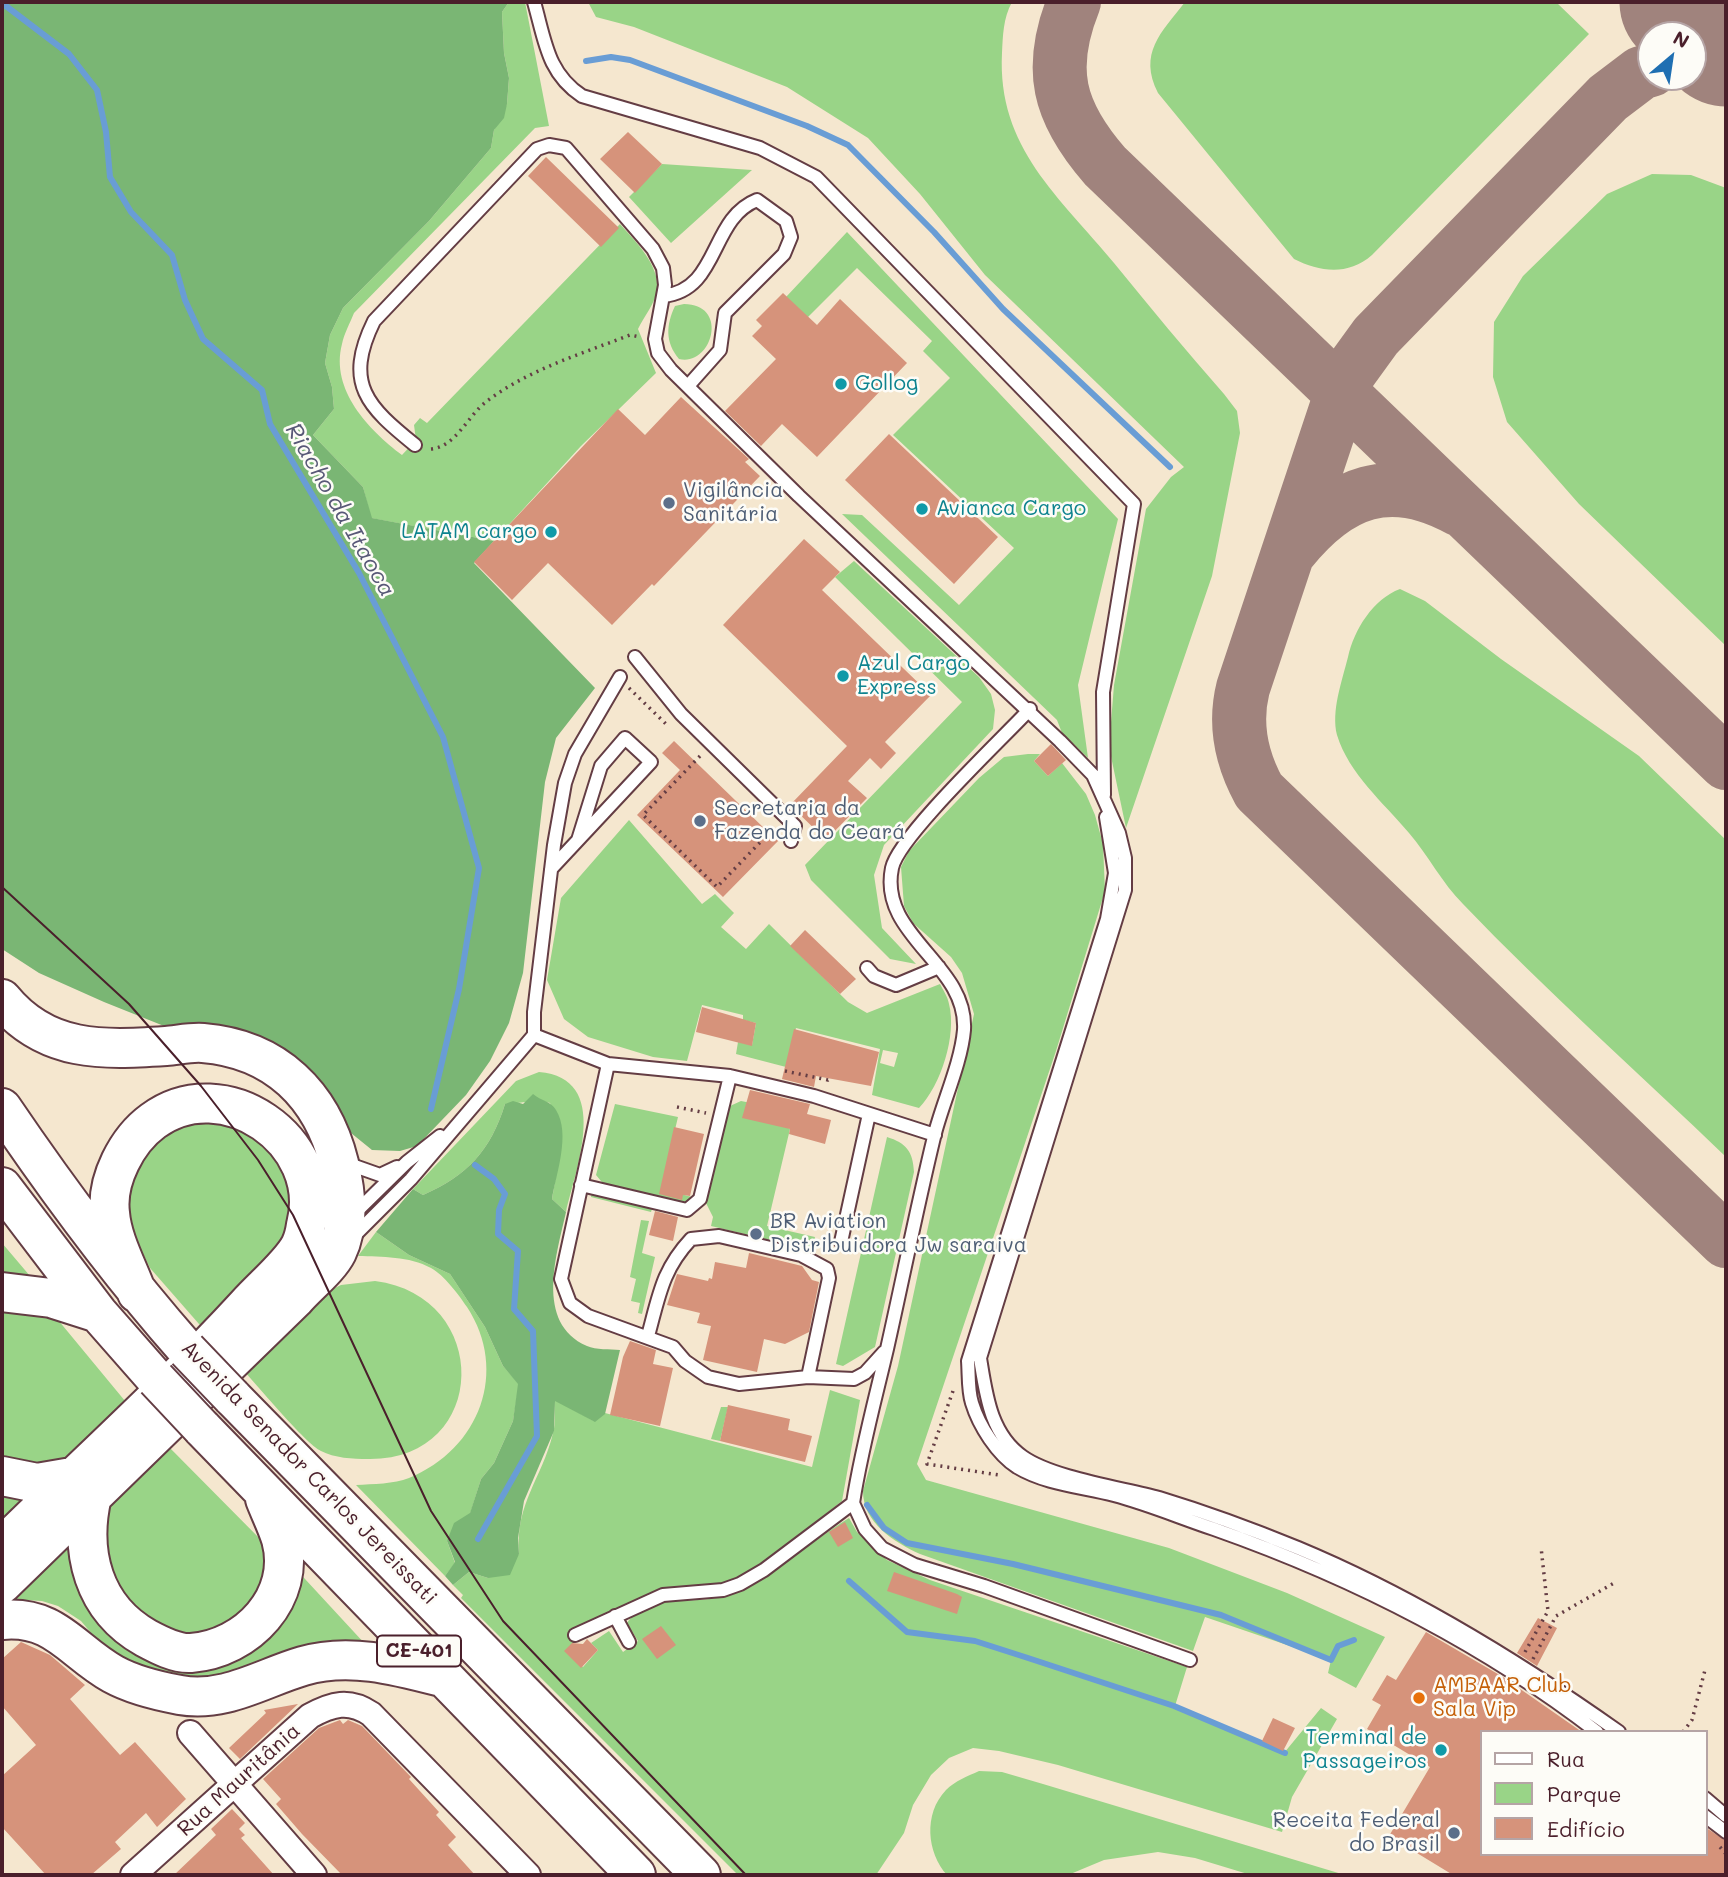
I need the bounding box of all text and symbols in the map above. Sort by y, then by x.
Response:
north arrow [1637,21,1707,91]
text: N [1669,25,1694,53]
place label: Gollog [855,371,918,397]
marker: Gollog [833,376,849,392]
water label: Riacho da Itaoca [279,418,401,602]
place label: Vigilância Sanitária [683,478,783,528]
marker: Vigilância Sanitária [661,495,677,511]
place label: Avianca Cargo [936,496,1086,522]
marker: Avianca Cargo [914,501,930,517]
place label: LATAM cargo [401,519,537,545]
marker: LATAM cargo [543,524,559,540]
place label: Azul Cargo Express [857,651,970,701]
marker: Azul Cargo Express [835,668,851,684]
place label: Secretaria da Fazenda do Ceará [714,796,905,846]
marker: Secretaria da Fazenda do Ceará [692,813,708,829]
place label: BR Aviation Distribuidora Jw saraiva [770,1209,1027,1259]
marker: BR Aviation Distribuidora Jw saraiva [748,1226,764,1242]
street label: Avenida Senador Carlos Jereissati [176,1336,442,1610]
road number: CE-401 [377,1636,461,1666]
place label: AMBAAR Club Sala Vip [1433,1673,1572,1723]
marker: AMBAAR Club Sala Vip [1411,1690,1427,1706]
street label: Rua Mauritânia [172,1718,306,1842]
place label: Terminal de Passageiros [1303,1725,1427,1775]
legend [1480,1730,1707,1856]
marker: Terminal de Passageiros [1433,1742,1449,1758]
text: Rua [1547,1745,1585,1772]
text: Parque [1547,1780,1621,1807]
place label: Receita Federal do Brasil [1273,1808,1440,1858]
text: Edifício [1547,1815,1625,1842]
marker: Receita Federal do Brasil [1446,1825,1462,1841]

